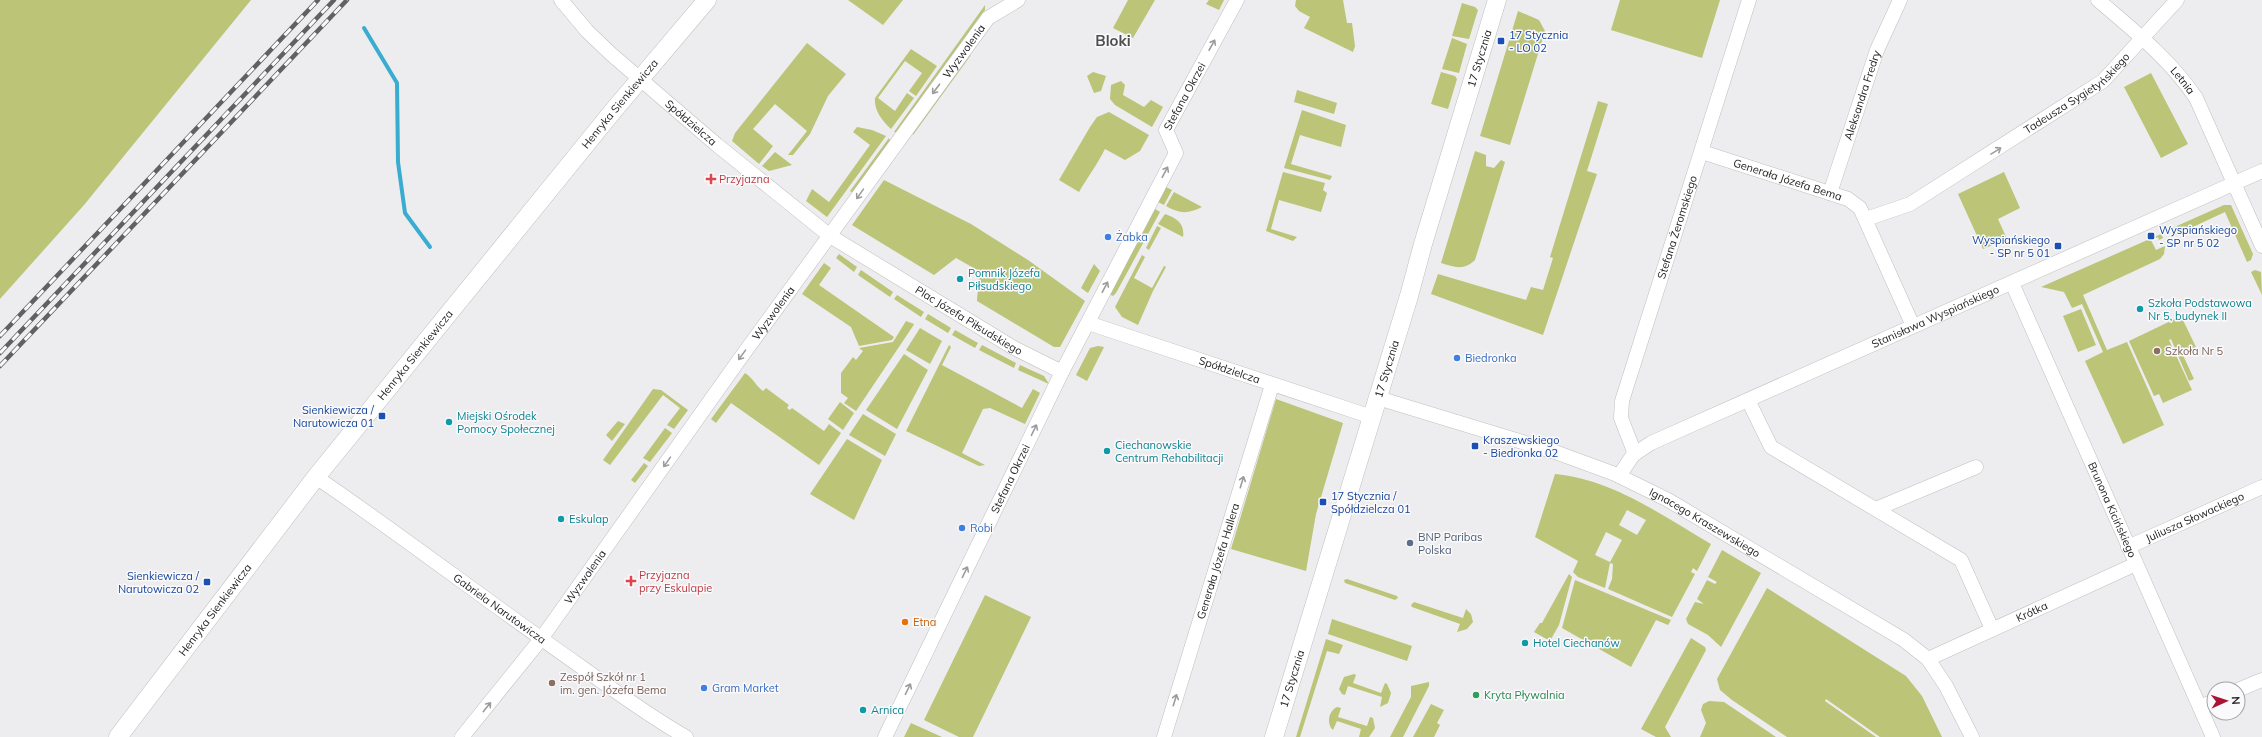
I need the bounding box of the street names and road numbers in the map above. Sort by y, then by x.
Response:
street label: Wyzwolenia [940,21,988,81]
street label: 17 Stycznia [1464,28,1495,89]
street label: Aleksandra Fredry [1841,48,1883,142]
street label: Tadeusza Sygietyńskiego [2021,50,2132,137]
street label: Henryka Sienkiewicza [578,56,661,151]
street label: Stefana Okrzei [1160,60,1209,133]
street label: Letnia [2167,64,2198,97]
street label: Spółdzielcza [662,97,720,149]
street label: Generała Józefa Bema [1732,156,1844,204]
street label: Stefana Żeromskiego [1654,174,1700,281]
street label: Stanisława Wyspiańskiego [1869,282,2001,351]
street label: Wyzwolenia [749,283,797,343]
street label: Plac Józefa Piłsudskiego [913,283,1025,358]
street label: Henryka Sienkiewicza [374,307,456,403]
street label: 17 Stycznia [1371,338,1402,399]
street label: Spółdzielcza [1197,353,1262,386]
street label: Stefana Okrzei [988,442,1033,516]
street label: Brunona Kicińskiego [2085,460,2140,560]
street label: Ignacego Kraszewskiego [1647,485,1763,560]
street label: Juliusza Słowackiego [2143,489,2246,545]
street label: Generała Józefa Hallera [1194,501,1242,621]
street label: Wyzwolenia [561,547,609,607]
street label: Henryka Sienkiewicza [175,561,254,659]
street label: Gabriela Narutowicza [451,570,549,647]
street label: Krótka [2014,598,2050,625]
street label: 17 Stycznia [1276,648,1307,709]

